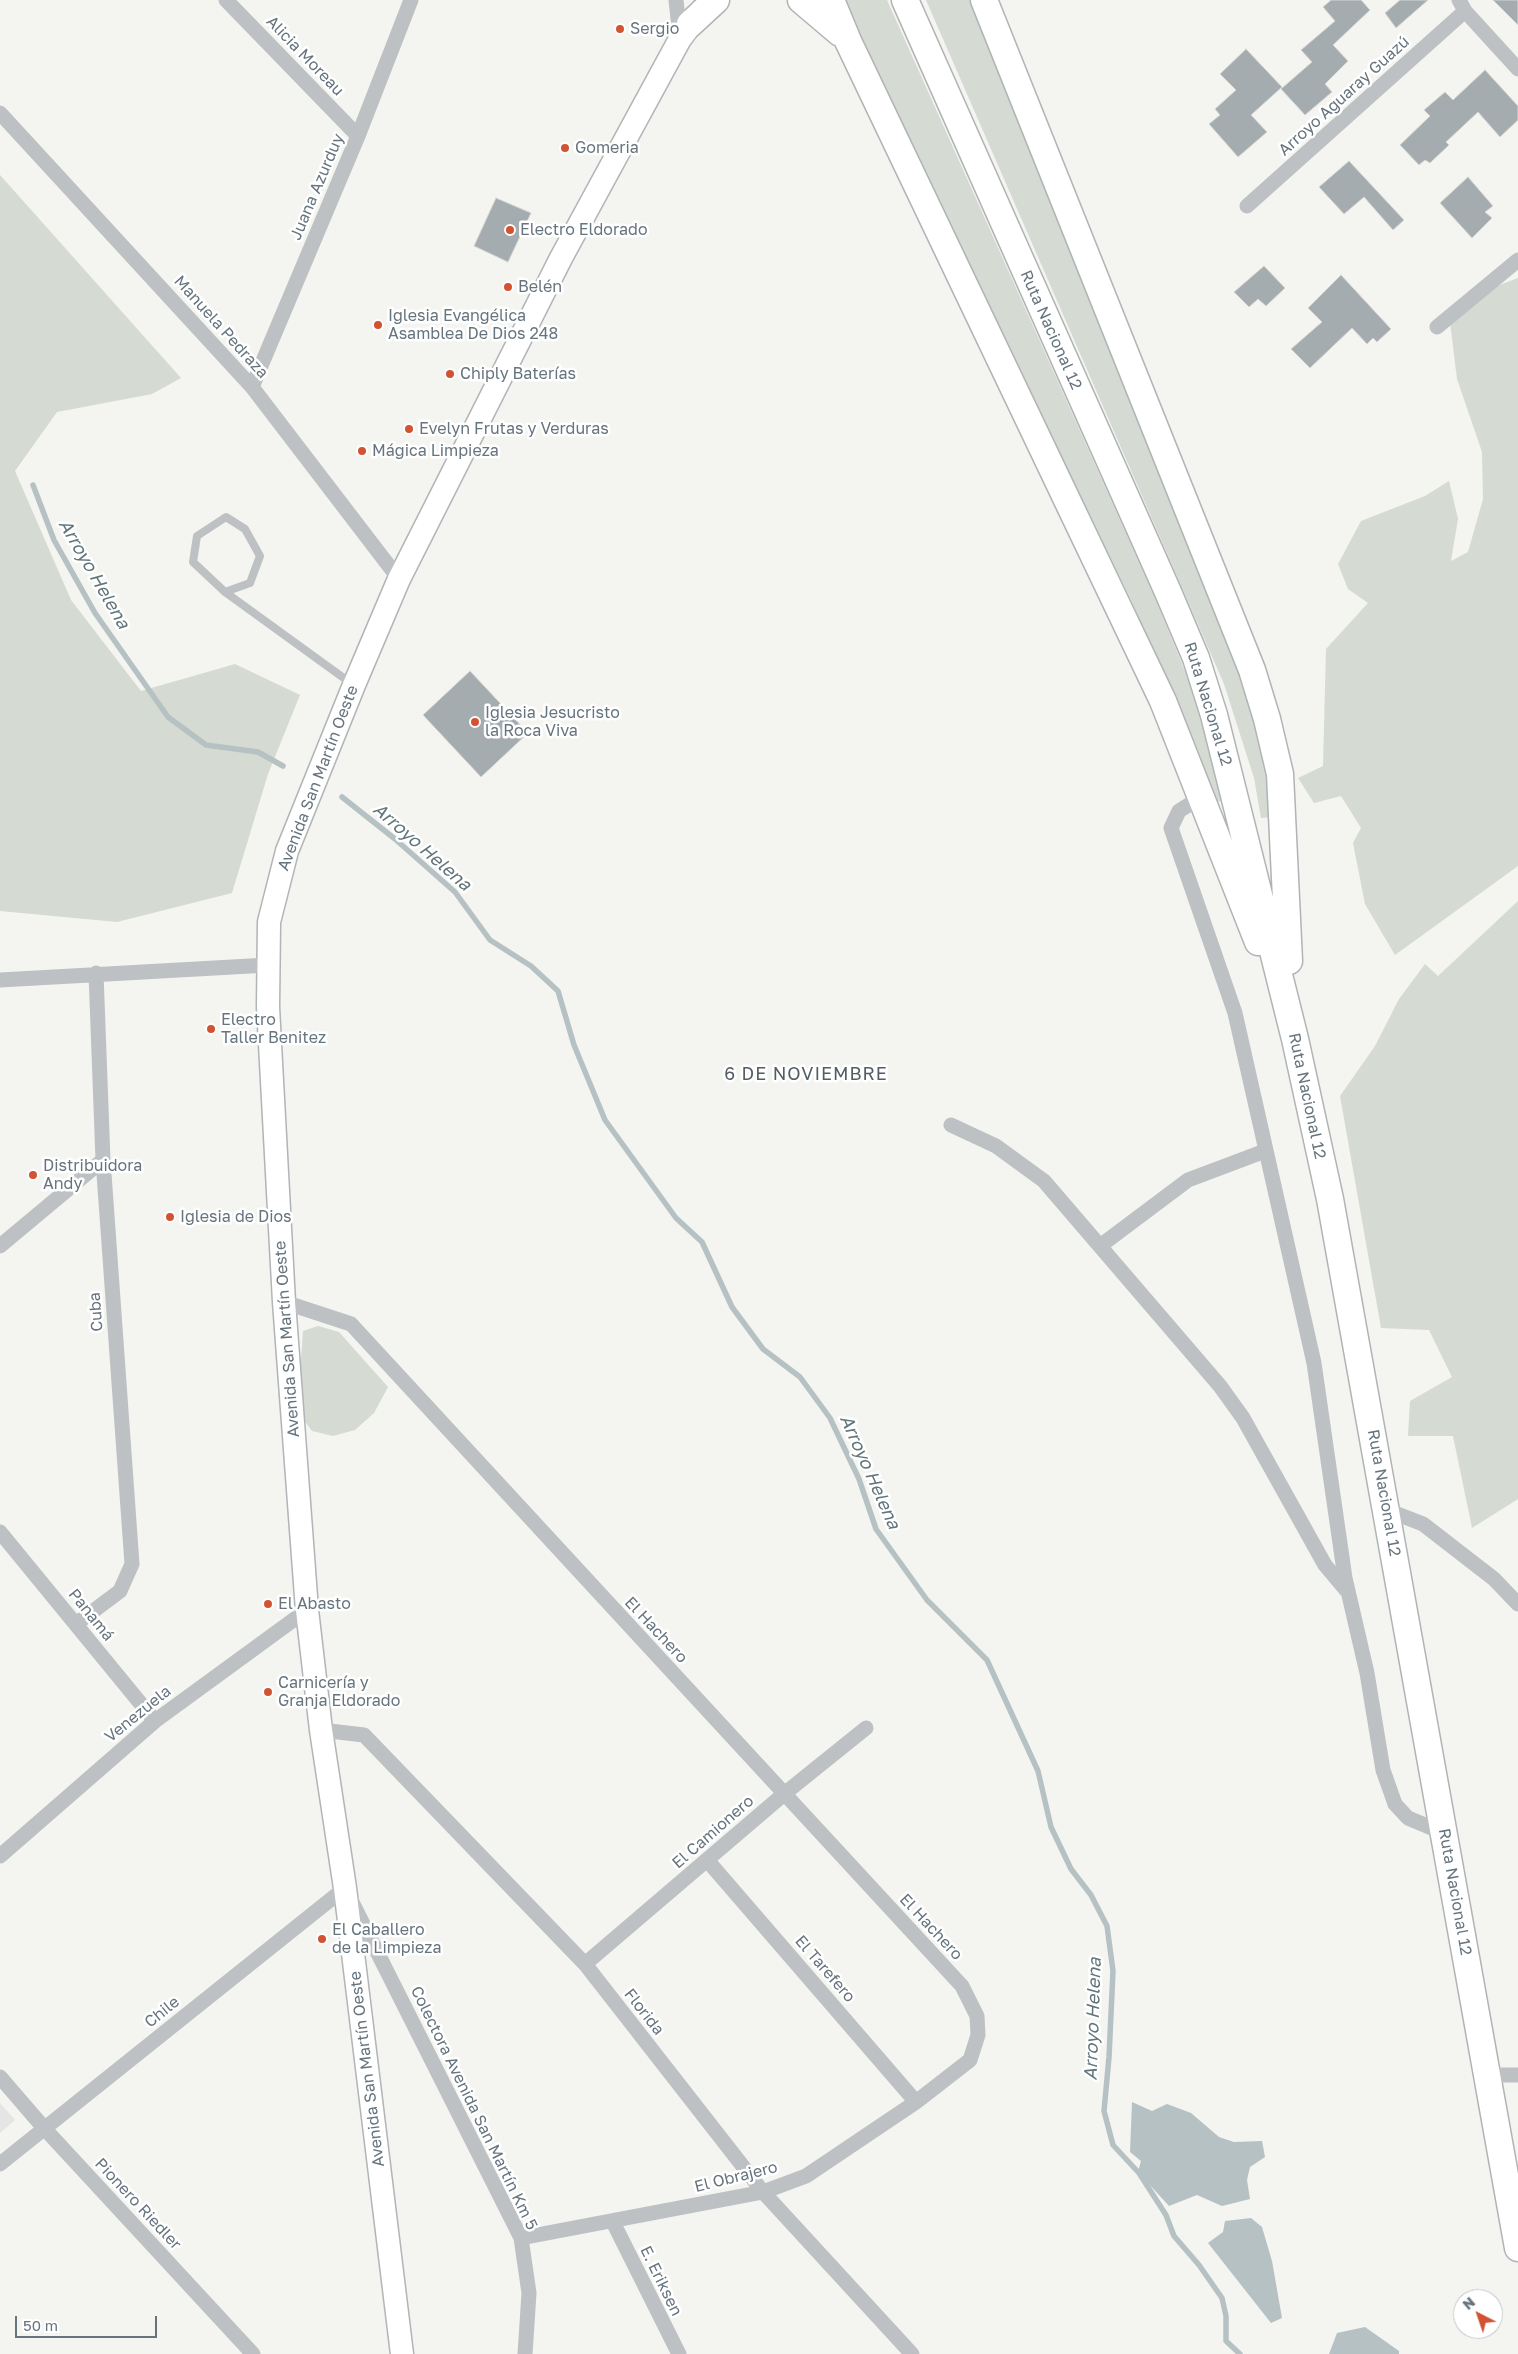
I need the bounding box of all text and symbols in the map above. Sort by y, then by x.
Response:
street label: Alicia Moreau [262,12,348,100]
place label: Sergio [630,19,679,39]
marker: Sergio [614,23,626,35]
street label: Arroyo Aguaray Guazú [1275,32,1413,160]
street label: Juana Azurduy [286,131,348,243]
place label: Gomeria [575,138,639,158]
marker: Gomeria [559,142,571,154]
place label: Electro Eldorado [520,220,648,240]
marker: Electro Eldorado [504,224,516,236]
street label: Ruta Nacional 12 [1016,267,1086,393]
street label: Manuela Pedraza [170,272,272,382]
place label: Belén [518,277,562,297]
marker: Belén [502,281,514,293]
place label: Iglesia Evangélica Asamblea De Dios 248 [388,306,558,344]
marker: Iglesia Evangélica Asamblea De Dios 248 [372,319,384,331]
place label: Chiply Baterías [460,364,576,384]
marker: Chiply Baterías [444,368,456,380]
place label: Evelyn Frutas y Verduras [419,419,609,439]
marker: Evelyn Frutas y Verduras [403,423,415,435]
place label: Mágica Limpieza [372,441,499,461]
marker: Mágica Limpieza [356,445,368,457]
water label: Arroyo Helena [54,515,134,633]
street label: Ruta Nacional 12 [1180,640,1236,768]
street label: Avenida San Martín Oeste [274,683,362,873]
place label: Iglesia Jesucristo la Roca Viva [485,703,620,741]
marker: Iglesia Jesucristo la Roca Viva [469,716,481,728]
water label: Arroyo Helena [369,799,475,895]
place label: Electro Taller Benitez [221,1010,326,1048]
marker: Electro Taller Benitez [205,1023,217,1035]
street label: Ruta Nacional 12 [1284,1031,1330,1161]
district label: 6 DE NOVIEMBRE [722,1063,890,1085]
place label: Distribuidora Andy [43,1156,142,1194]
marker: Distribuidora Andy [27,1169,39,1181]
place label: Iglesia de Dios [180,1207,292,1227]
marker: Iglesia de Dios [164,1211,176,1223]
street label: Avenida San Martín Oeste [271,1240,303,1438]
street label: Cuba [85,1292,107,1332]
water label: Arroyo Helena [835,1412,905,1532]
street label: Ruta Nacional 12 [1363,1428,1405,1558]
street label: Panamá [64,1585,118,1645]
street label: El Hachero [620,1593,692,1667]
place label: El Abasto [278,1594,351,1614]
marker: El Abasto [262,1598,274,1610]
place label: Carnicería y Granja Eldorado [278,1673,400,1711]
street label: Venezuela [101,1682,175,1746]
marker: Carnicería y Granja Eldorado [262,1686,274,1698]
street label: El Camionero [668,1791,758,1873]
street label: Ruta Nacional 12 [1434,1827,1476,1957]
street label: El Hachero [895,1890,967,1964]
place label: El Caballero de la Limpieza [332,1920,441,1958]
street label: El Tarefero [791,1932,859,2006]
marker: El Caballero de la Limpieza [316,1933,328,1945]
water label: Arroyo Helena [1080,1957,1106,2081]
street label: Avenida San Martín Oeste [345,1970,389,2168]
street label: Colectora Avenida San Martín Km 5 [406,1983,542,2233]
street label: Florida [620,1985,668,2039]
street label: Chile [141,1992,183,2032]
street label: Pionero Riedler [91,2154,185,2254]
street label: El Obrajero [692,2157,780,2197]
street label: E. Eriksen [636,2243,686,2319]
north arrow [1453,2289,1503,2339]
text: N [1459,2293,1478,2313]
scale bar [18,2306,160,2338]
text: 50 m [23,2316,58,2334]

